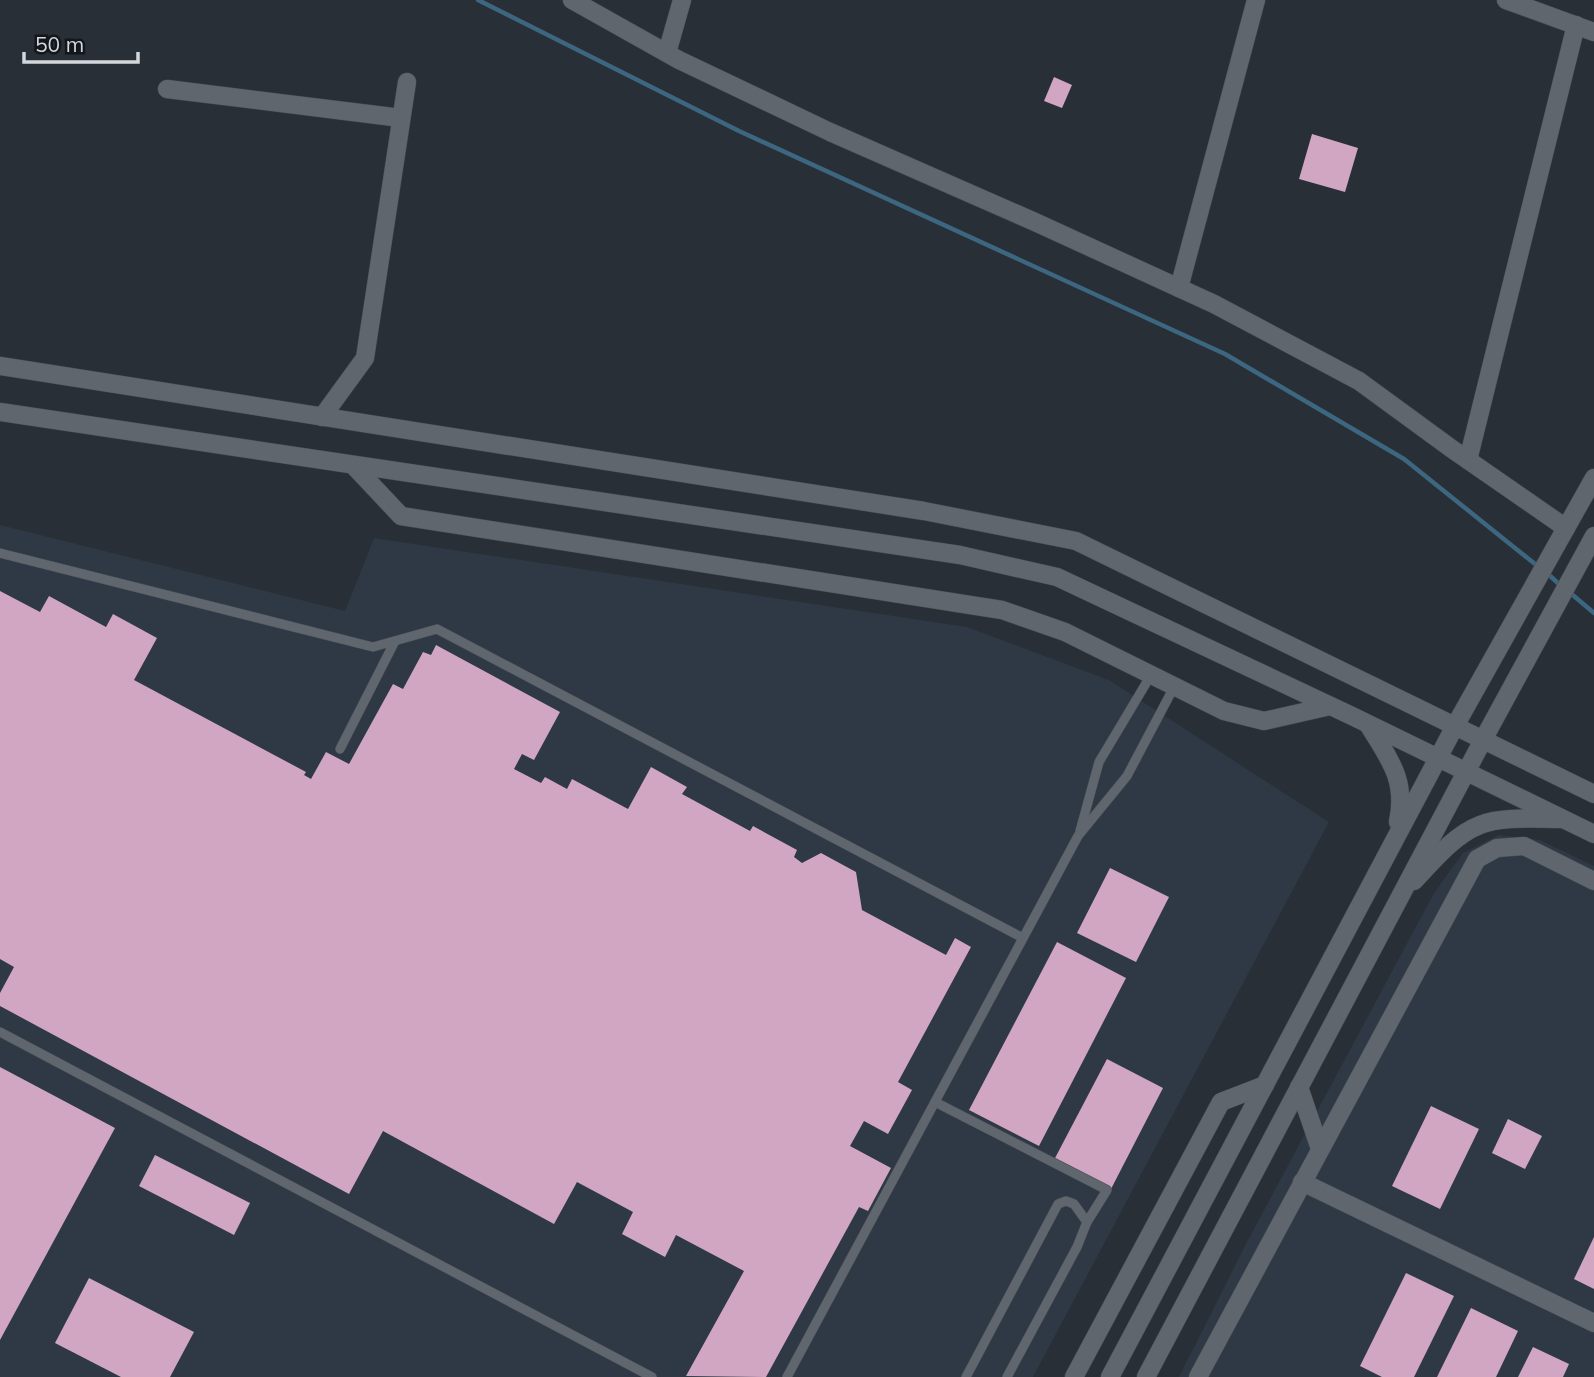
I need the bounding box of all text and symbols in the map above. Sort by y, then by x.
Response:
scale bar [24,21,138,65]
text: 50 m [35,31,84,57]

